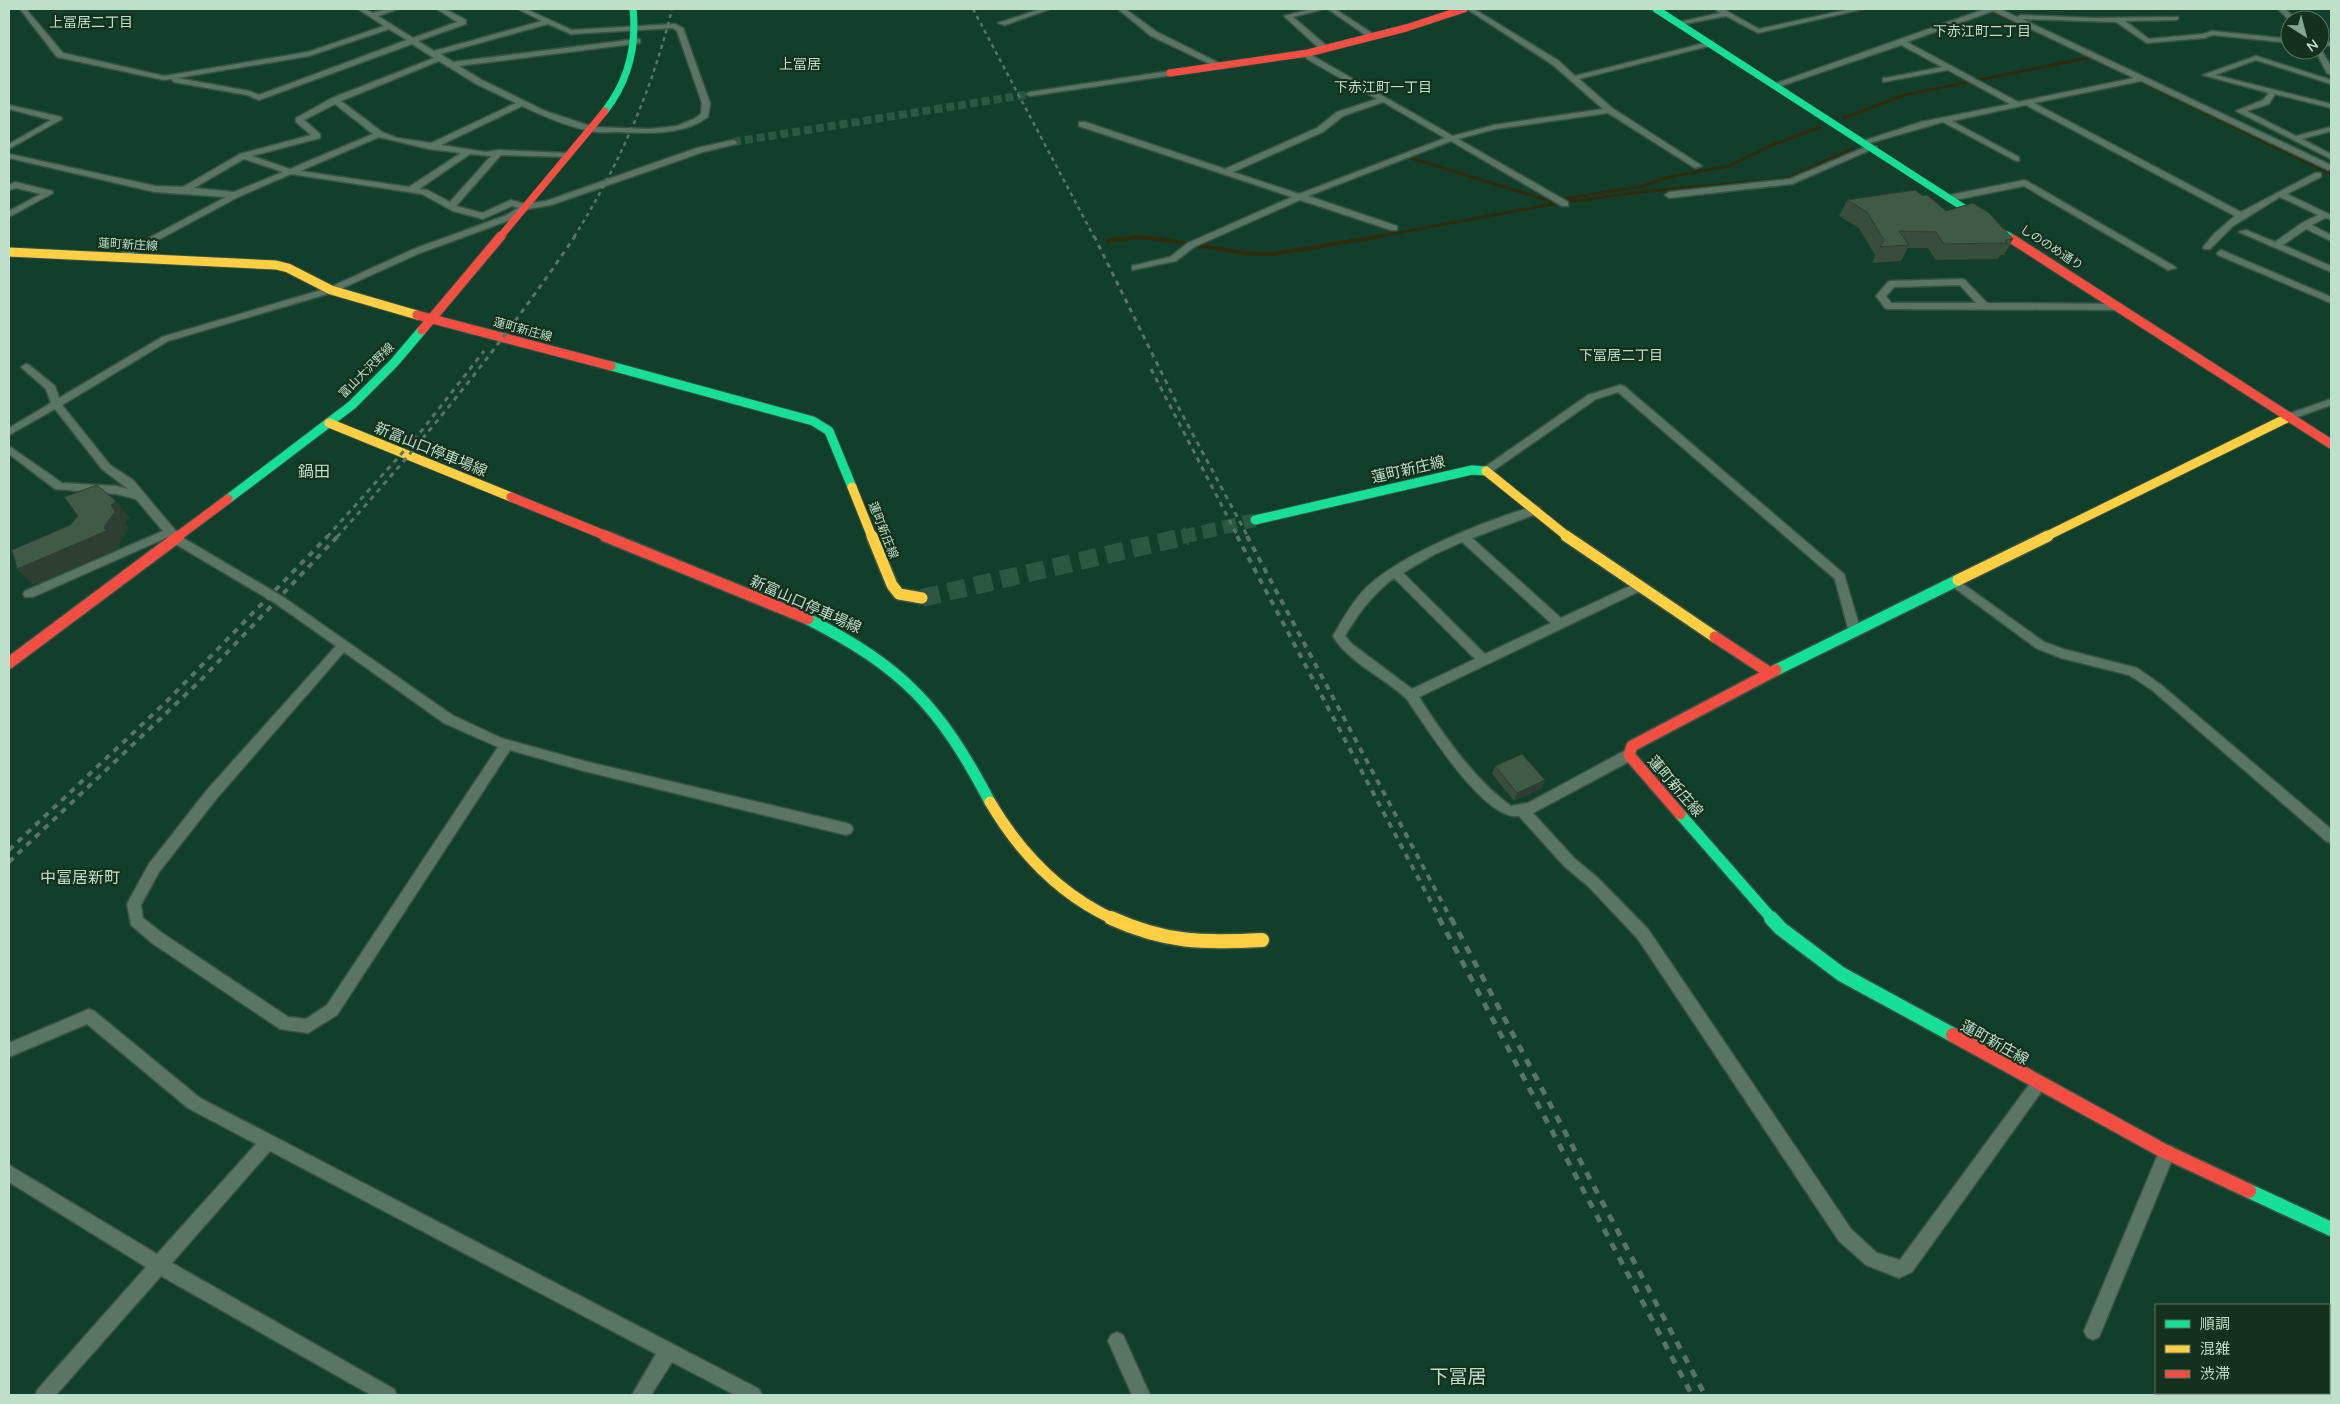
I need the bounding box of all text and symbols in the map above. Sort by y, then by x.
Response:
north arrow [2280,10,2330,60]
district label: 上冨居二丁目 [49,13,133,31]
district label: 下赤江町二丁目 [1933,22,2031,40]
text: N [2303,35,2322,56]
district label: 上冨居 [779,55,821,73]
district label: 下赤江町一丁目 [1334,78,1432,96]
street label: しののめ通り [2018,221,2086,273]
street label: 蓮町新庄線 [98,235,158,253]
street label: 蓮町新庄線 [492,314,554,344]
street label: 富山大沢野線 [335,339,397,401]
district label: 下冨居二丁目 [1579,346,1663,364]
street label: 新富山口停車場線 [372,418,490,480]
street label: 蓮町新庄線 [1369,451,1447,487]
district label: 鍋田 [298,461,330,481]
street label: 蓮町新庄線 [866,499,902,561]
street label: 新富山口停車場線 [747,571,865,637]
street label: 蓮町新庄線 [1644,751,1708,821]
district label: 中冨居新町 [40,867,120,887]
street label: 蓮町新庄線 [1958,1016,2032,1068]
legend [2155,1304,2330,1394]
text: 順調 [2200,1314,2230,1333]
text: 混雑 [2200,1339,2230,1358]
district label: 下冨居 [1429,1364,1487,1388]
text: 渋滞 [2200,1364,2230,1383]

